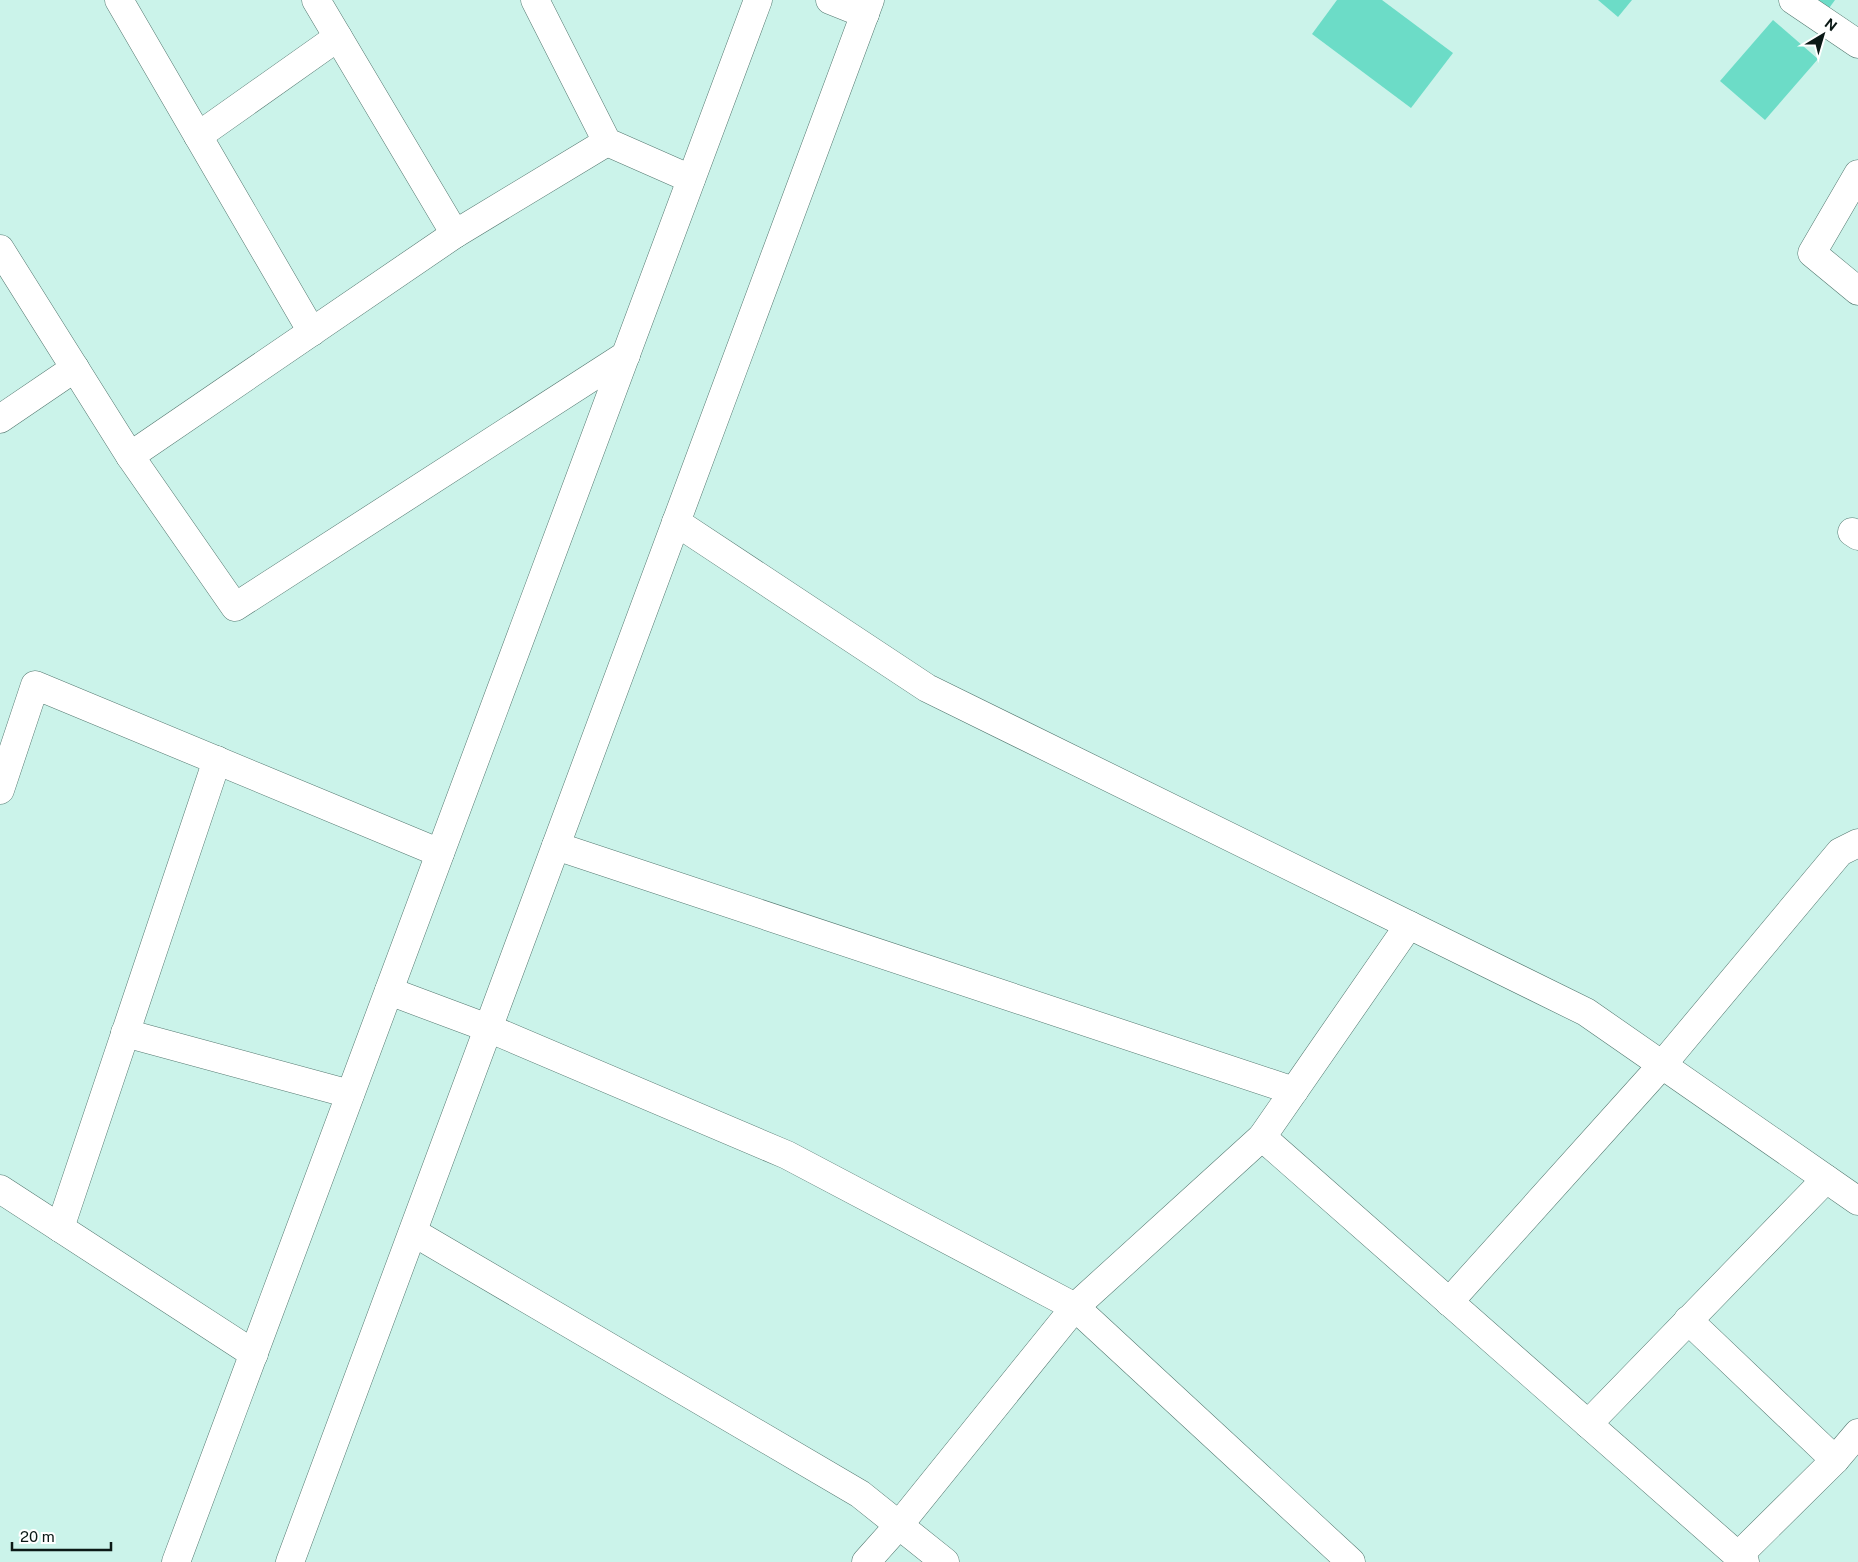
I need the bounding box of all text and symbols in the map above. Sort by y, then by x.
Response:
north arrow [1798,10,1848,60]
text: N [1822,15,1840,34]
scale bar [12,1520,111,1552]
text: 20 m [20,1528,55,1545]

